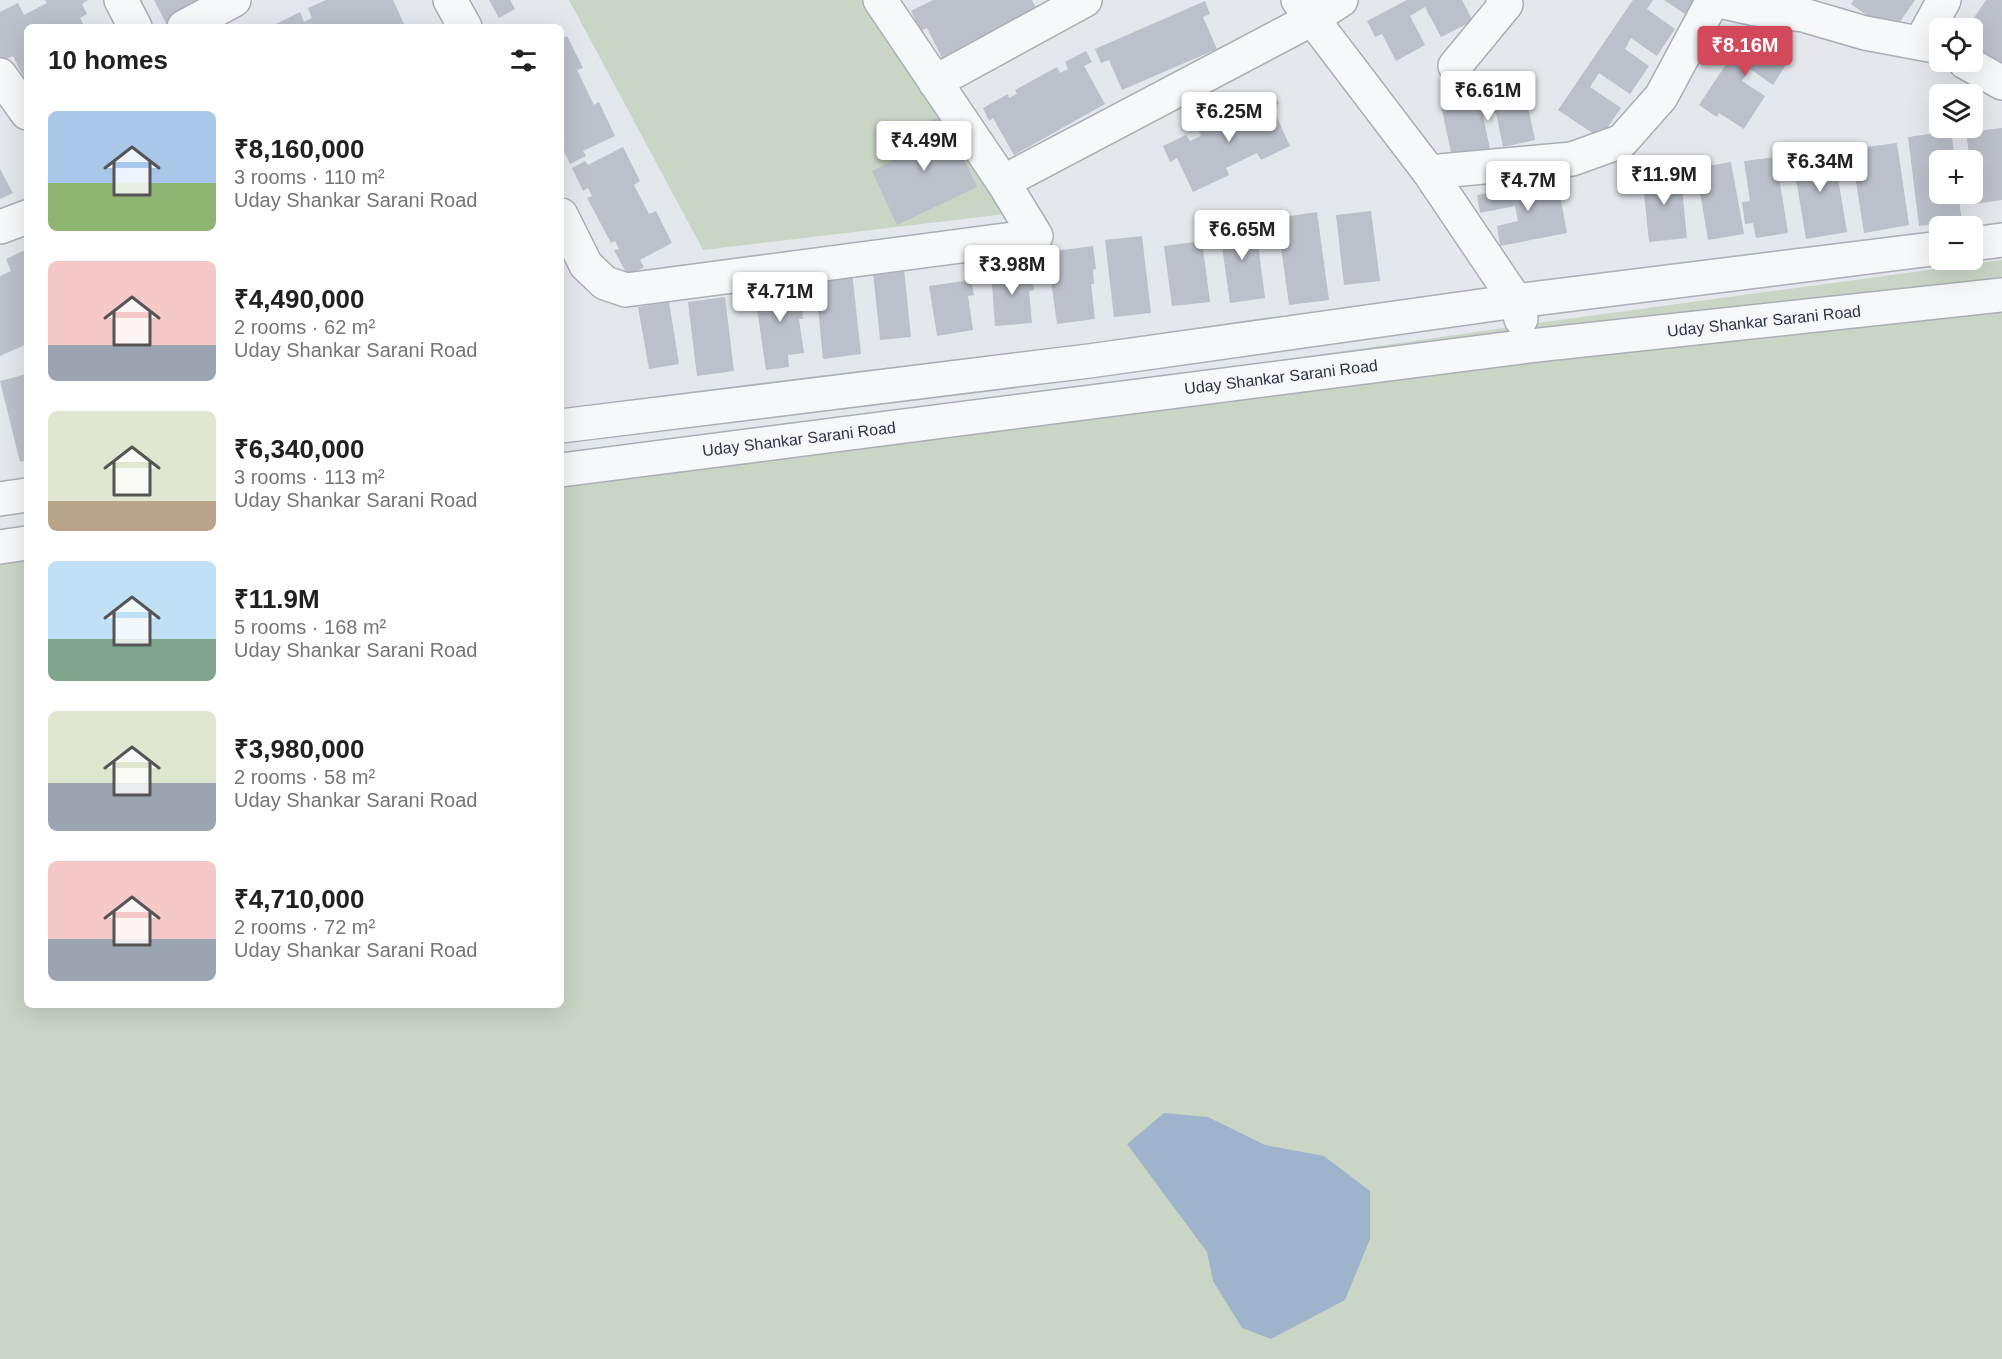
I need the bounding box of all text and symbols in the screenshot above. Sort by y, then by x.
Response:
map controls [1929,18,1983,270]
button: locate [1929,18,1983,72]
pin: ₹8.16M [1696,26,1794,77]
text: ₹8.16M [1711,34,1779,56]
icon: filters [507,44,540,77]
text: 10 homes [48,45,168,75]
pin: ₹6.61M [1439,71,1537,122]
text: ₹6.61M [1454,79,1522,101]
button: layers [1929,84,1983,138]
pin: ₹6.25M [1180,92,1278,143]
text: ₹6.25M [1195,100,1263,122]
pin: ₹4.49M [875,121,973,172]
text: ₹4.49M [890,129,958,151]
text: ₹8,160,000 [234,134,365,164]
icon: home [96,135,168,207]
pin: ₹6.34M [1771,142,1869,193]
text: ₹6.34M [1786,150,1854,172]
button: + [1929,150,1983,204]
pin: ₹11.9M [1615,155,1713,206]
pin: ₹4.7M [1486,161,1570,212]
text: ₹11.9M [1631,163,1697,185]
text: 3 rooms · 110 m² [234,166,385,188]
text: ₹4.7M [1500,169,1556,191]
text: Uday Shankar Sarani Road [234,189,477,211]
pin: ₹6.65M [1193,210,1291,261]
button: − [1929,216,1983,270]
text: ₹6.65M [1208,218,1276,240]
pin: ₹3.98M [963,245,1061,296]
text: ₹3.98M [978,253,1046,275]
pin: ₹4.71M [731,272,829,323]
text: ₹4.71M [746,280,814,302]
text: ₹4,490,000 [234,284,365,314]
icon: home [96,285,168,357]
street label: Uday Shankar Sarani Road [1666,302,1862,340]
text: 2 rooms · 62 m² [234,316,375,338]
text: Uday Shankar Sarani Road [234,339,477,361]
street label: Uday Shankar Sarani Road [1183,357,1379,397]
street label: Uday Shankar Sarani Road [701,419,897,459]
text: ₹6,340,000 [234,434,365,464]
icon: home [96,435,168,507]
text: 3 rooms · 113 m² [234,466,385,488]
text: Uday Shankar Sarani Road [234,489,477,511]
text: ₹11.9M [234,584,320,614]
icon: home [96,585,168,657]
text: 5 rooms · 168 m² [234,616,386,638]
text: Uday Shankar Sarani Road [234,639,477,661]
text: ₹3,980,000 [234,734,365,764]
icon: home [96,735,168,807]
text: 2 rooms · 58 m² [234,766,375,788]
text: Uday Shankar Sarani Road [234,789,477,811]
text: ₹4,710,000 [234,884,365,914]
icon: home [96,885,168,957]
text: 2 rooms · 72 m² [234,916,375,938]
text: Uday Shankar Sarani Road [234,939,477,961]

